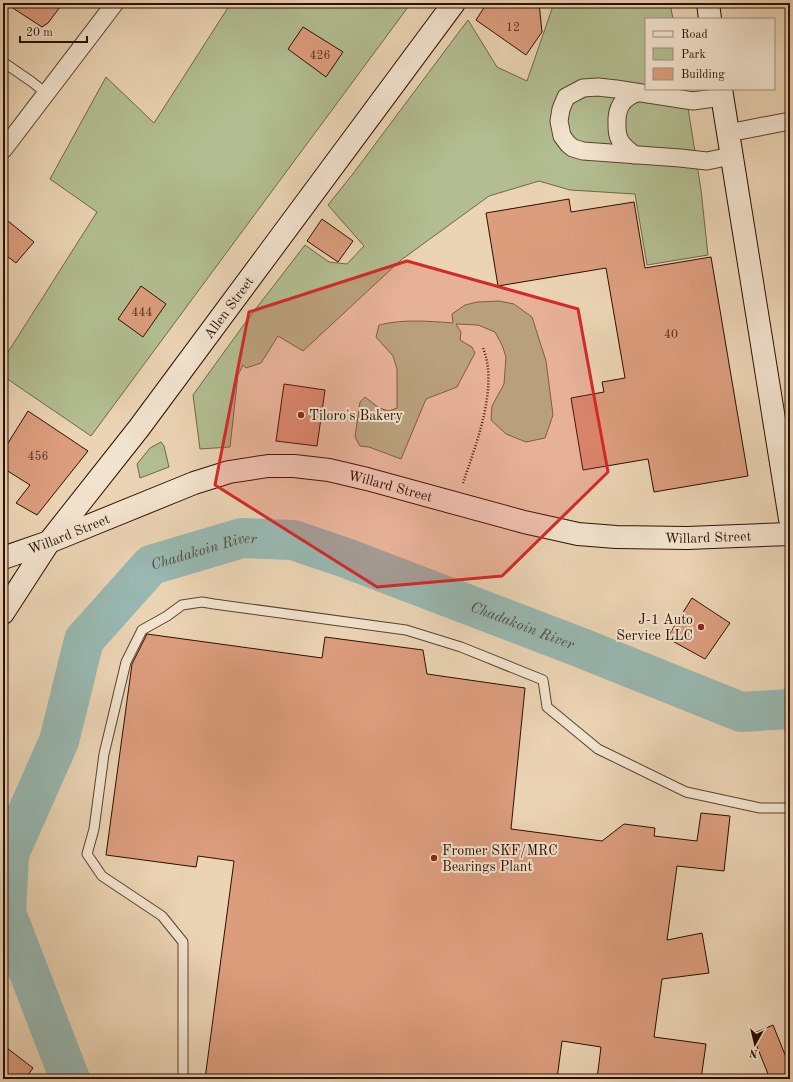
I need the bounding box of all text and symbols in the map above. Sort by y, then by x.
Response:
scale bar [20,18,87,44]
legend [645,18,775,90]
house number: 12 [506,22,520,34]
text: 20 m [26,27,53,39]
text: Road [681,29,708,41]
text: Park [681,49,706,61]
house number: 426 [310,50,330,62]
text: Building [681,69,725,81]
street label: Allen Street [202,274,257,342]
house number: 444 [132,307,152,319]
house number: 40 [664,329,678,341]
place label: Tiloro's Bakery [309,409,404,423]
marker: Tiloro's Bakery [296,410,306,420]
house number: 456 [28,450,48,463]
street label: Willard Street [347,469,434,505]
street label: Willard Street [26,512,112,557]
street label: Willard Street [665,529,752,546]
water label: Chadakoin River [149,532,257,574]
water label: Chadakoin River [468,600,576,654]
place label: J-1 Auto Service LLC [616,613,693,643]
marker: J-1 Auto Service LLC [696,622,706,632]
place label: Fromer SKF/MRC Bearings Plant [442,844,558,874]
marker: Fromer SKF/MRC Bearings Plant [429,853,439,863]
north arrow [735,1024,775,1064]
text: N [748,1046,759,1058]

